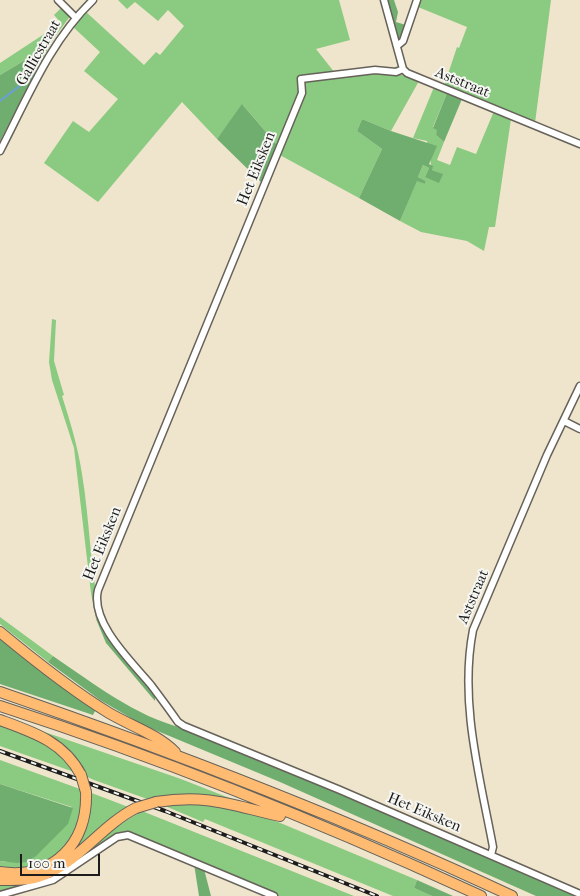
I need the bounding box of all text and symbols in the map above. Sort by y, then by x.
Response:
street label: Gallicstraat [13,17,65,89]
street label: Aststraat [432,64,492,102]
street label: Het Eiksken [234,129,280,209]
street label: Het Eiksken [80,504,126,584]
street label: Aststraat [455,567,493,627]
street label: Het Eiksken [385,789,463,837]
scale bar [22,844,102,876]
text: 100 m [28,854,66,872]

